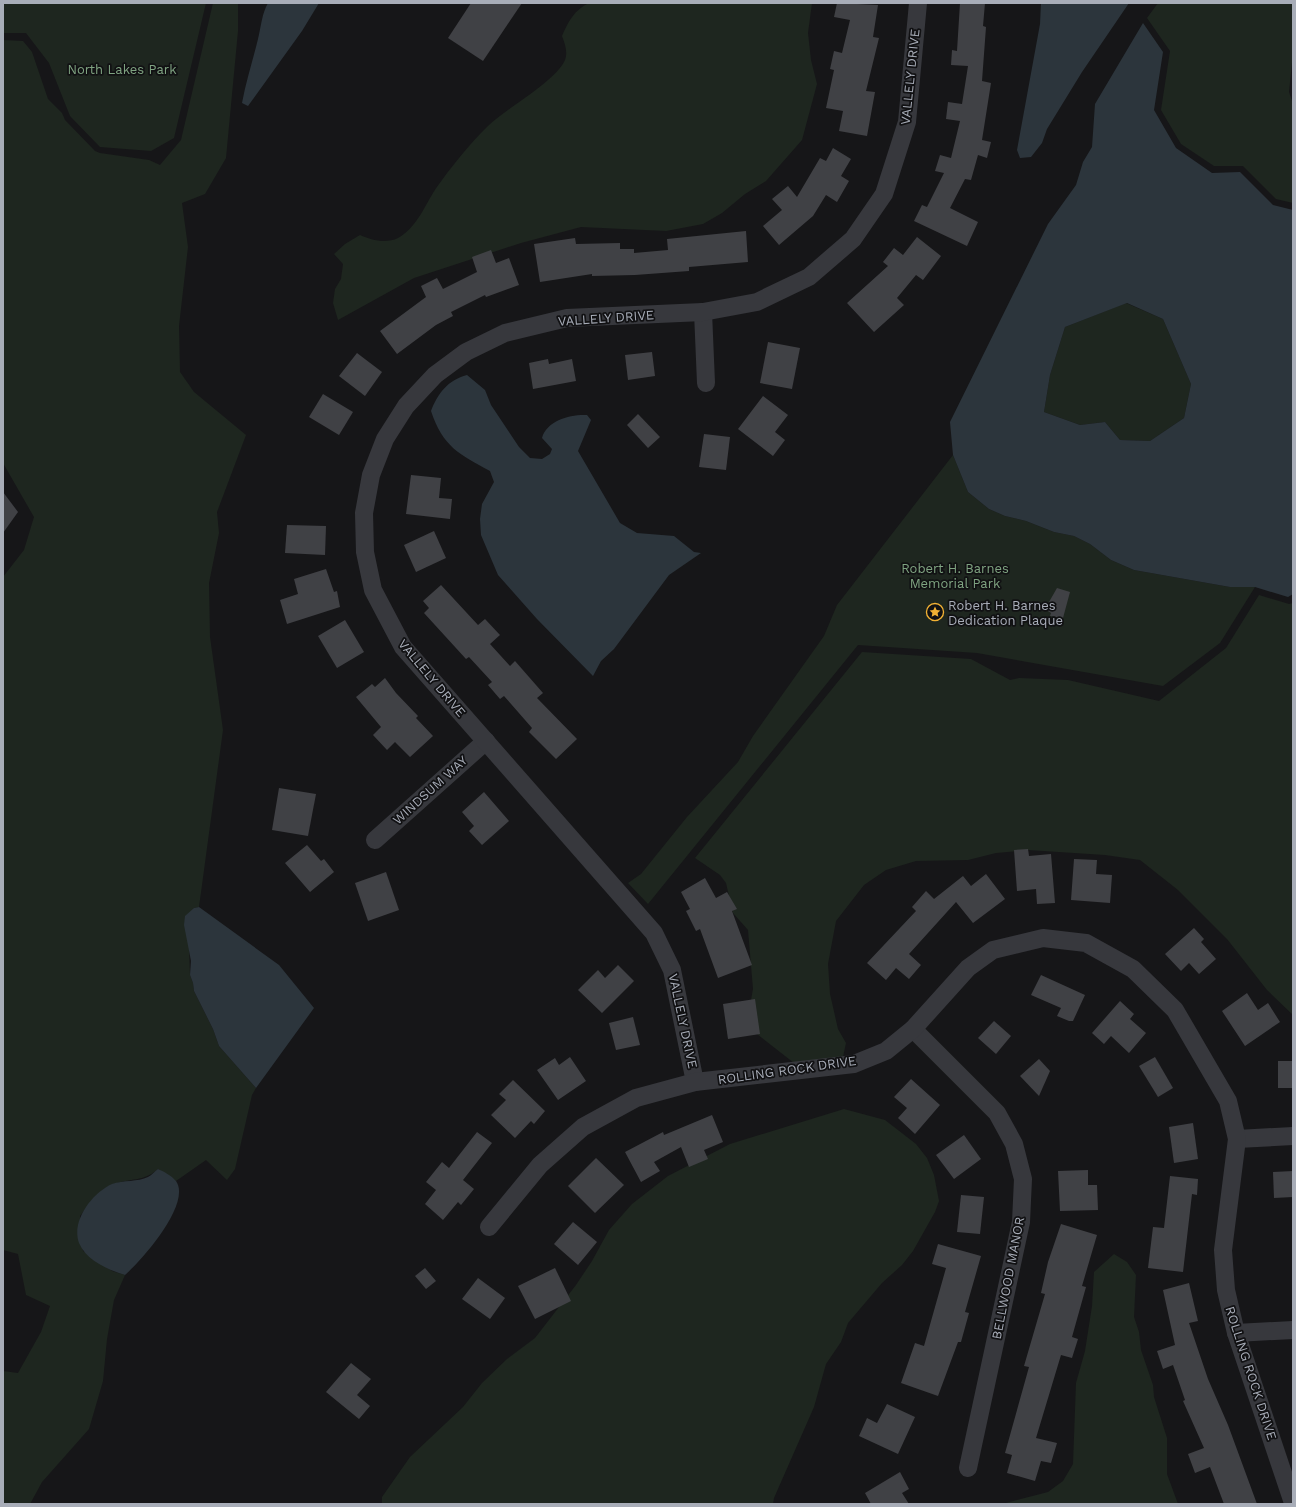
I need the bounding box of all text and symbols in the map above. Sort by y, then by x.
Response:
street label: VALLELY DRIVE [898,28,922,126]
park label: North Lakes Park [67,62,177,77]
street label: VALLELY DRIVE [557,307,655,329]
park label: Robert H. Barnes Memorial Park [901,561,1009,591]
place label: Robert H. Barnes Dedication Plaque [948,598,1063,628]
place icon: Robert H. Barnes Dedication Plaque [925,602,945,622]
street label: VALLELY DRIVE [395,636,469,720]
street label: WINDSUM WAY [390,752,471,827]
street label: VALLELY DRIVE [666,972,700,1070]
street label: ROLLING ROCK DRIVE [717,1053,857,1087]
street label: BELLWOOD MANOR [989,1215,1027,1341]
street label: ROLLING ROCK DRIVE [1222,1304,1280,1442]

